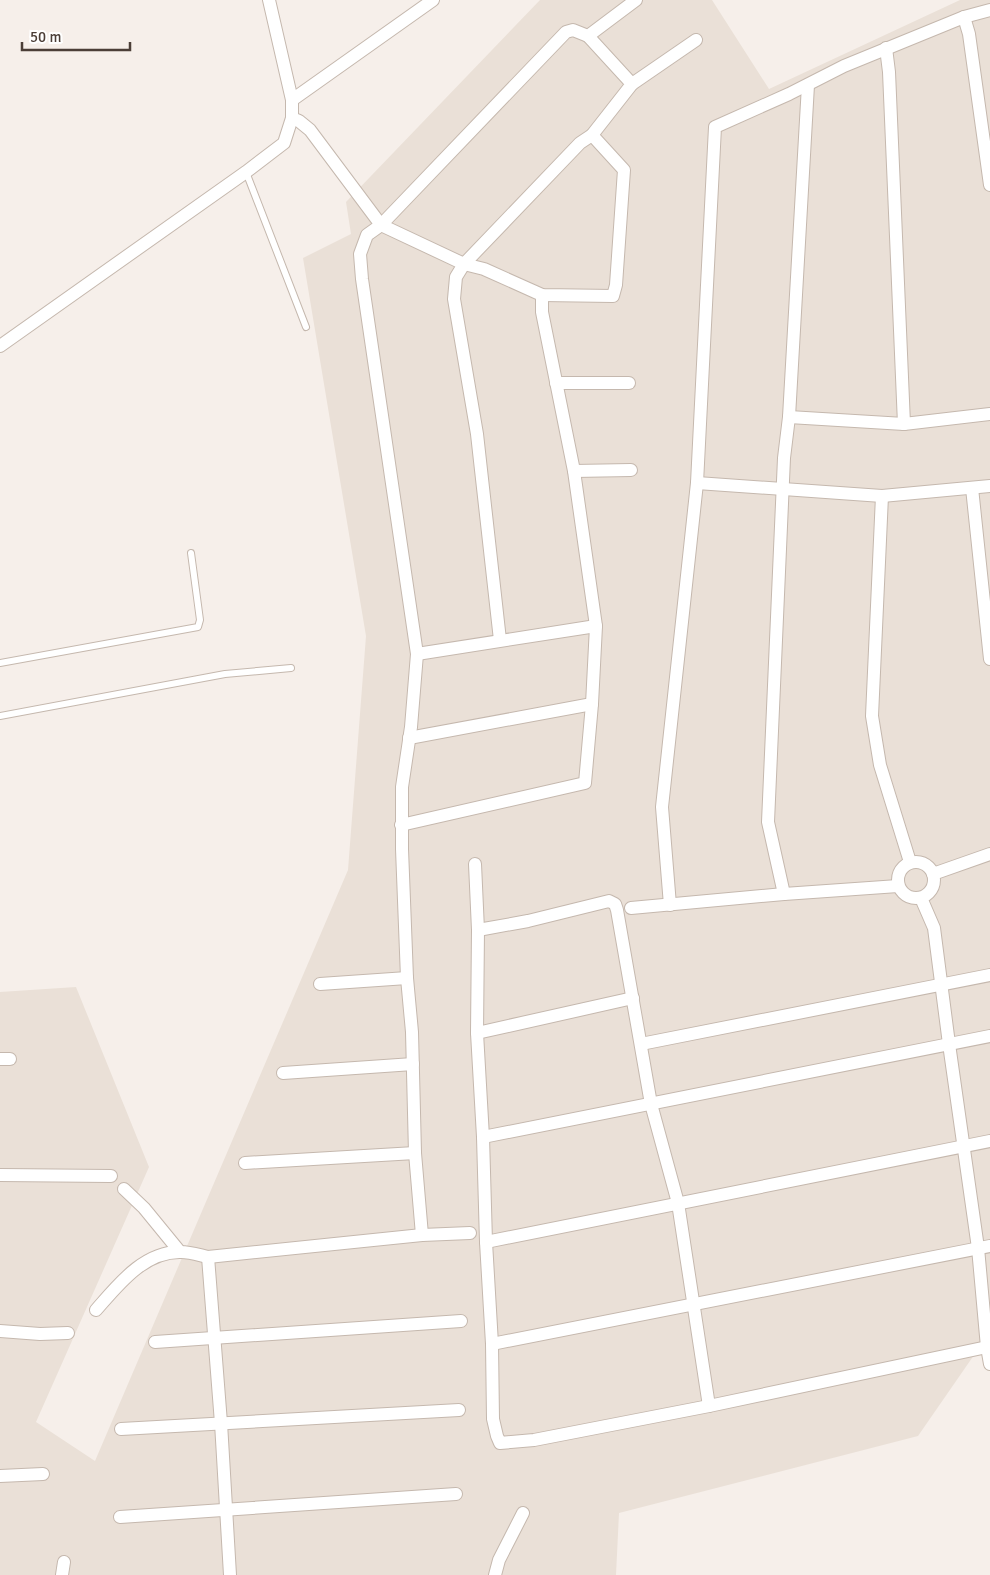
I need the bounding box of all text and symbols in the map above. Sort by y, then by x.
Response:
scale bar [22,20,130,52]
text: 50 m [30,28,61,46]

